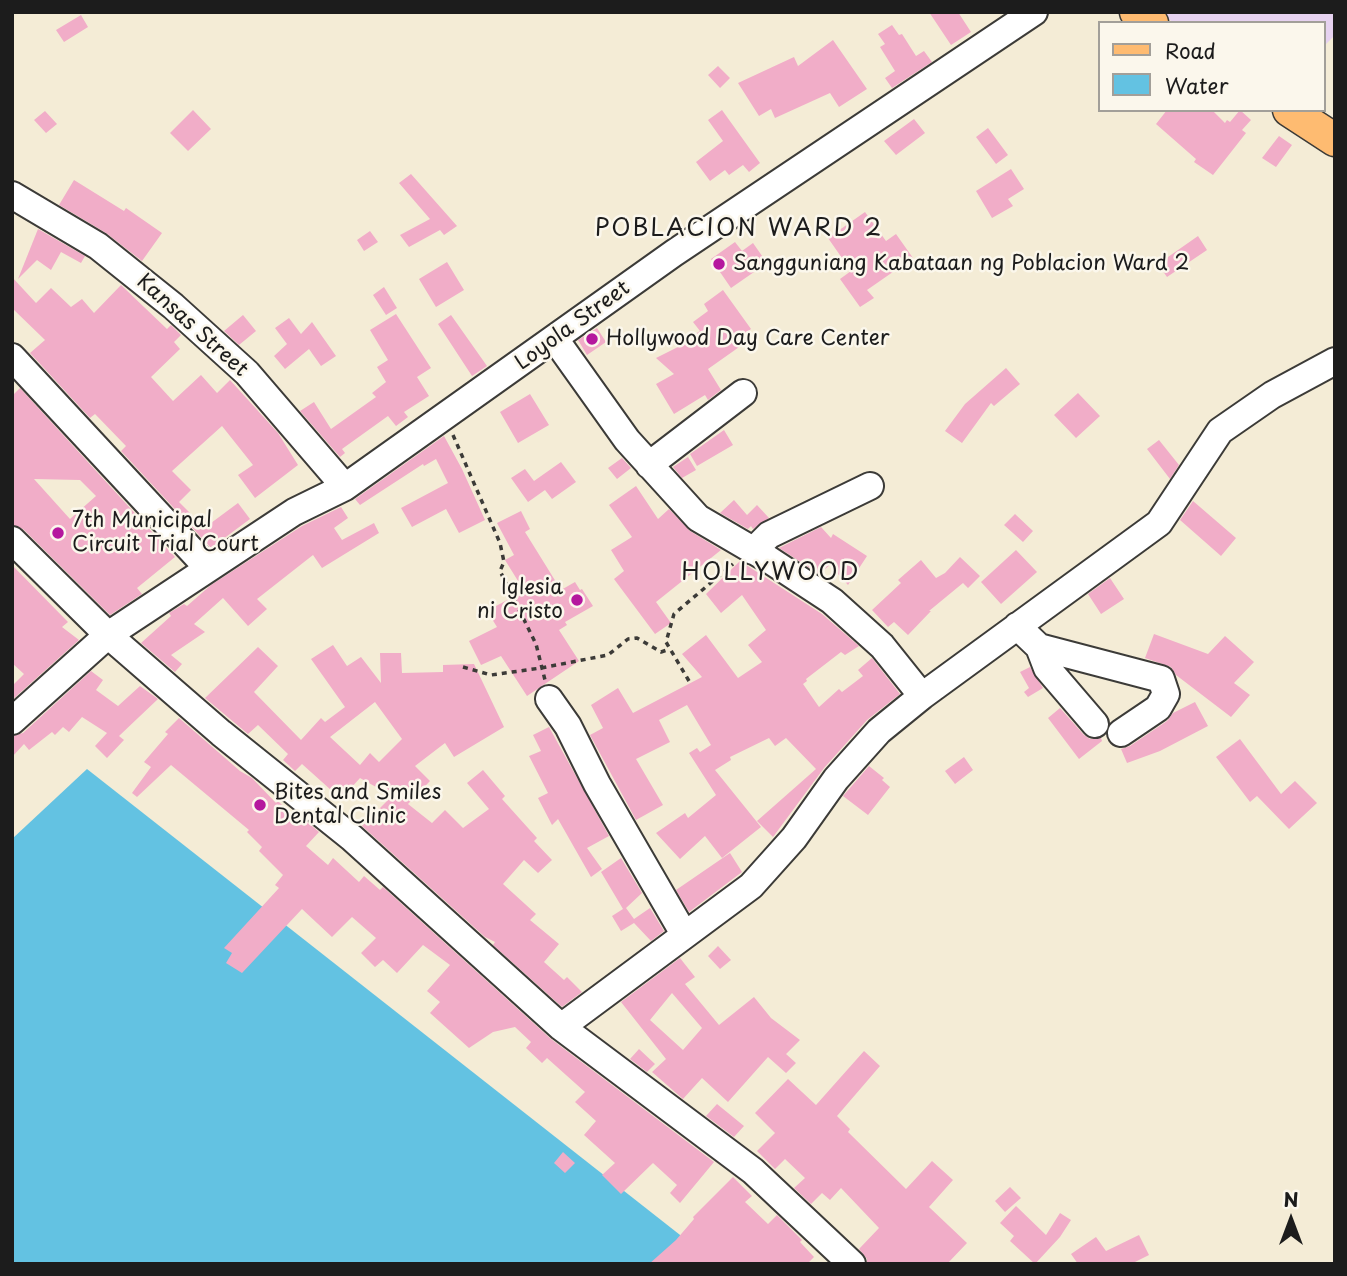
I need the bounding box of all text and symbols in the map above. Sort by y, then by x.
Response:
legend [1098,21,1326,112]
text: Road [1165,34,1216,66]
text: Water [1165,69,1228,101]
district label: POBLACION WARD 2 [598,215,880,243]
place label: Sangguniang Kabataan ng Poblacion Ward 2 [733,251,1189,277]
marker: Sangguniang Kabataan ng Poblacion Ward 2 [711,256,727,272]
street label: Kansas Street [131,269,253,383]
street label: Loyola Street [511,276,635,376]
place label: Hollywood Day Care Center [606,326,890,352]
marker: Hollywood Day Care Center [584,331,600,347]
place label: 7th Municipal Circuit Trial Court [72,508,259,558]
marker: 7th Municipal Circuit Trial Court [50,525,66,541]
district label: HOLLYWOOD [683,559,859,587]
place label: Iglesia ni Cristo [477,575,563,625]
marker: Iglesia ni Cristo [569,592,585,608]
place label: Bites and Smiles Dental Clinic [274,780,441,830]
marker: Bites and Smiles Dental Clinic [252,797,268,813]
north arrow [1256,1185,1326,1255]
text: N [1283,1185,1299,1213]

